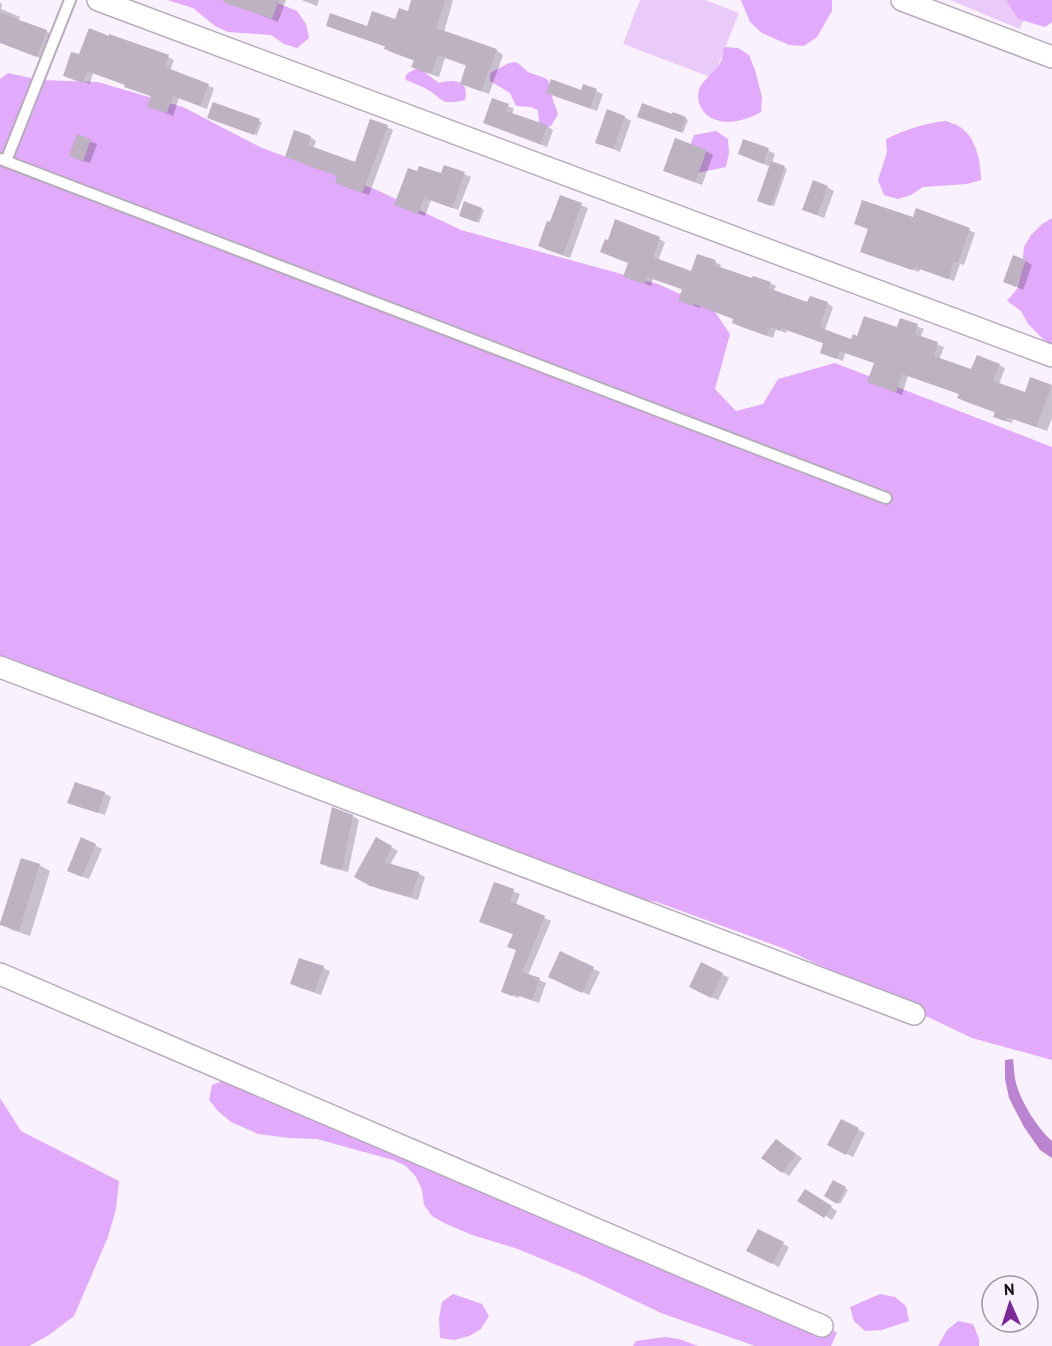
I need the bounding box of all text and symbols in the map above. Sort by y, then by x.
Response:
north arrow [980,1274,1040,1334]
text: N [1003,1279,1015,1299]

